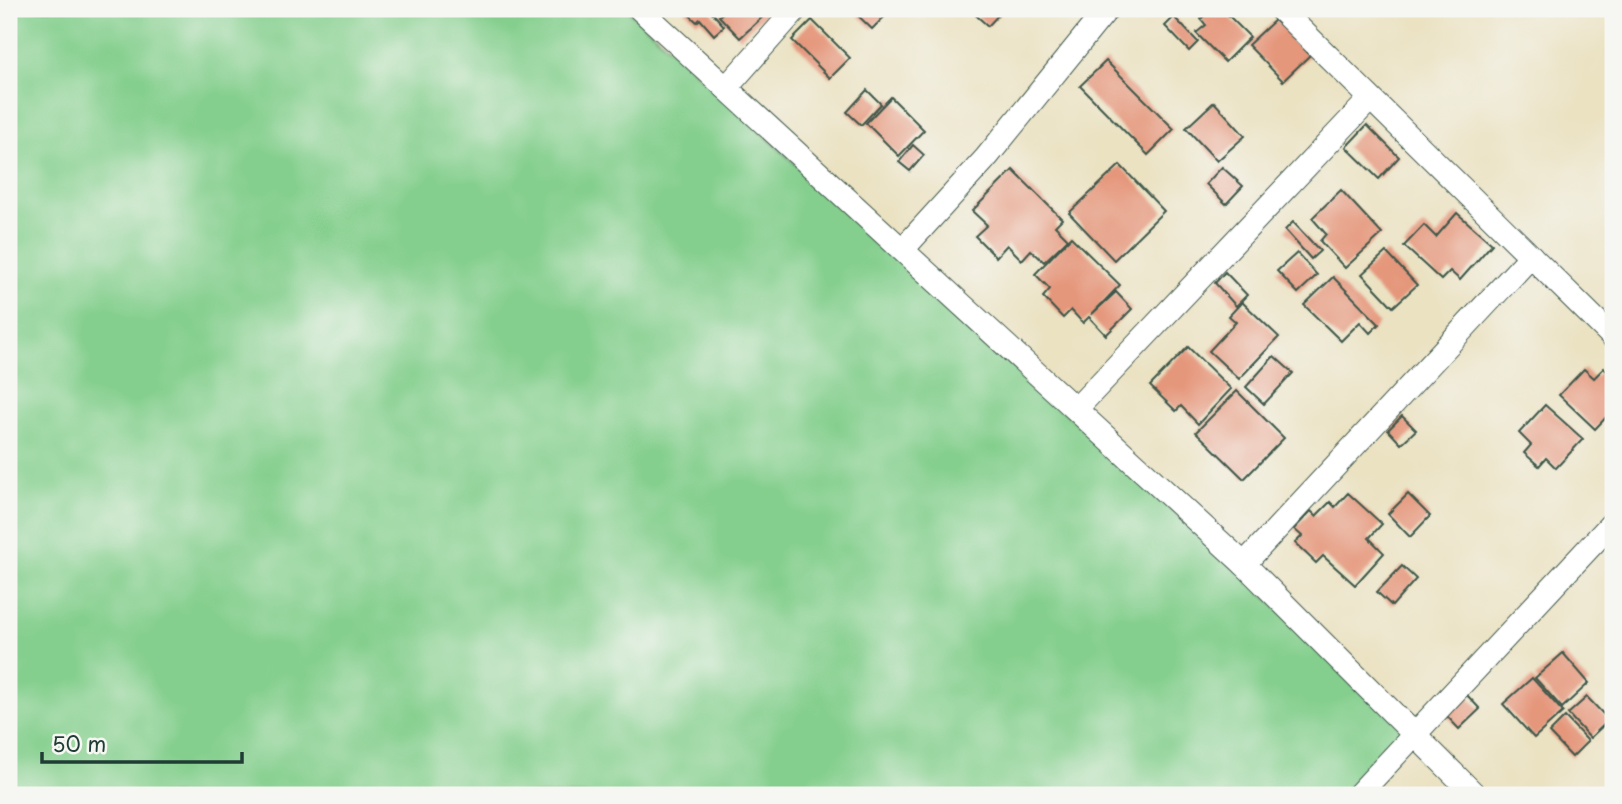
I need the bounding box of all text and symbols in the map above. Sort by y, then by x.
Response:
scale bar [42,720,242,764]
text: 50 m [52,727,106,759]

